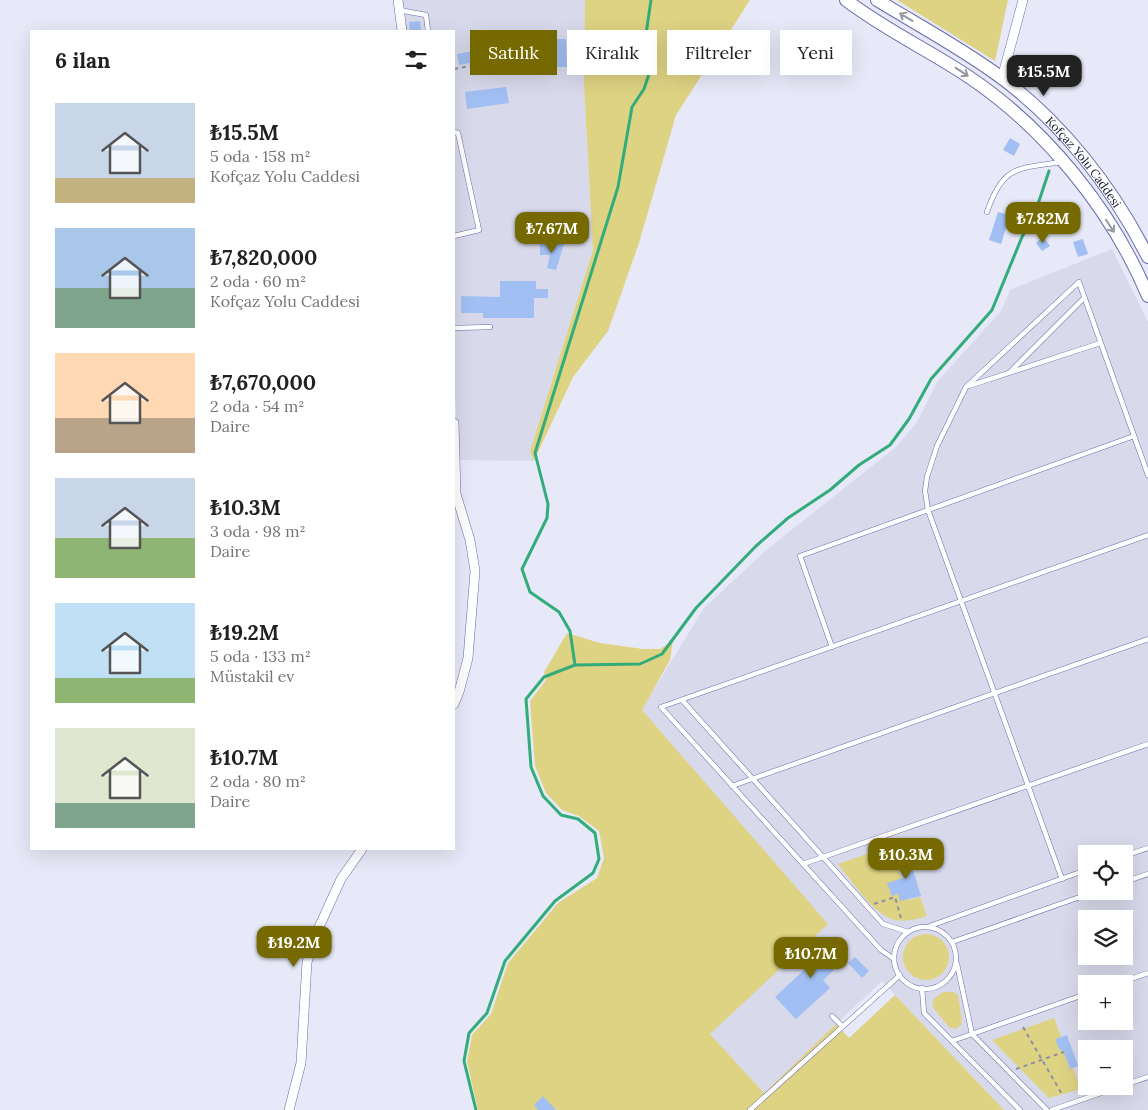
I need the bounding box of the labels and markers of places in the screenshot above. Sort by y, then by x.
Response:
pin: ₺15.5M [1003,54,1085,97]
pin: ₺7.82M [1002,202,1084,244]
pin: ₺7.67M [511,212,593,254]
pin: ₺10.3M [865,838,947,880]
pin: ₺19.2M [253,926,335,968]
pin: ₺10.7M [770,936,852,979]

